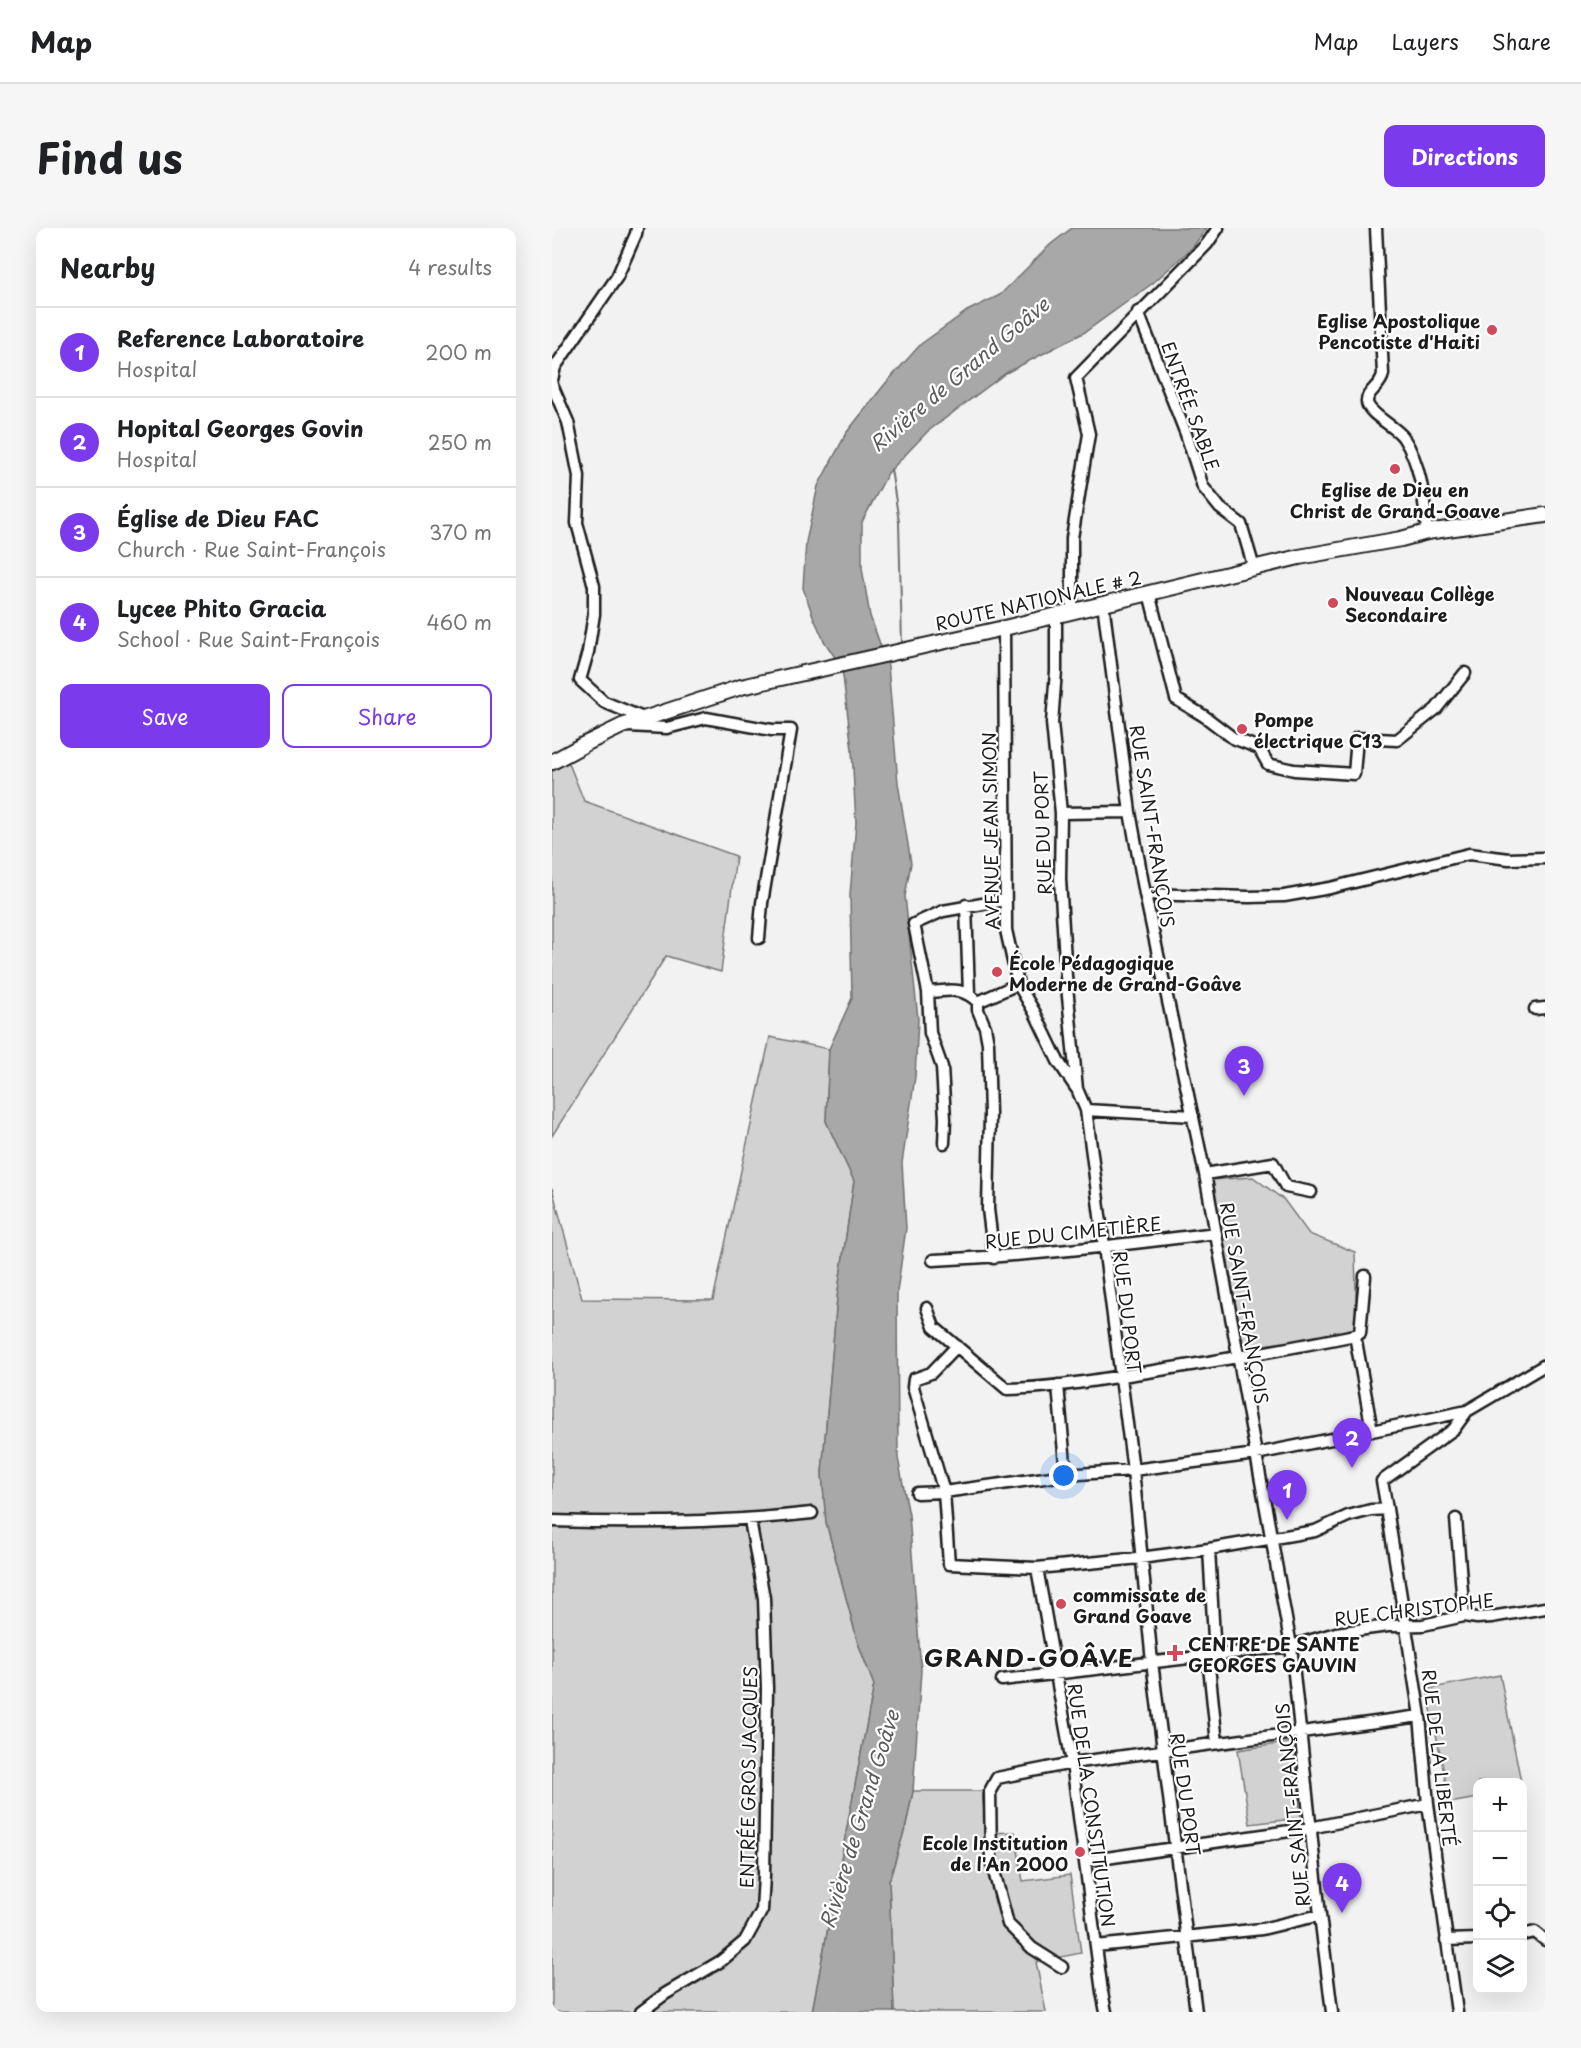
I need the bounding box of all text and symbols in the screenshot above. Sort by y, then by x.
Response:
text: Map [30,20,92,63]
text: Map [1314,25,1358,57]
text: Layers [1391,25,1459,57]
text: Share [1492,25,1551,57]
text: Find us [36,125,183,188]
button: Directions [1384,125,1545,187]
text: Nearby [60,248,155,287]
text: 4 results [408,252,492,282]
water label: Rivière de Grand Goâve [863,289,1056,458]
place label: Eglise Apostolique Pencotiste d'Haiti [1317,307,1480,355]
text: Reference Laboratoire [117,321,364,354]
marker: Eglise Apostolique Pencotiste d'Haiti [1485,323,1499,337]
text: 1 [75,337,84,367]
text: 200 m [425,337,492,367]
street label: ENTRÉE SABLE [1155,338,1227,474]
text: Hospital [117,354,197,384]
text: Hopital Georges Govin [117,411,364,444]
text: 2 [72,427,87,457]
text: 250 m [428,427,492,457]
text: Hospital [117,444,197,474]
marker: Eglise de Dieu en Christ de Grand-Goave [1388,462,1402,476]
place label: Eglise de Dieu en Christ de Grand-Goave [1290,476,1500,524]
text: Église de Dieu FAC [117,501,319,534]
text: 3 [73,517,86,547]
text: 370 m [429,517,492,547]
text: Church · Rue Saint-François [117,534,386,564]
street label: ROUTE NATIONALE # 2 [932,563,1144,637]
place label: Nouveau Collège Secondaire [1345,580,1495,628]
text: Lycee Phito Gracia [117,591,326,624]
marker: Nouveau Collège Secondaire [1326,596,1340,610]
text: 4 [73,607,86,637]
text: 460 m [426,607,492,637]
text: School · Rue Saint-François [117,624,380,654]
button: Save [60,684,270,748]
button: Share [282,684,492,748]
place label: Pompe électrique C13 [1254,706,1383,754]
marker: Pompe électrique C13 [1235,722,1249,736]
street label: RUE SAINT-FRANÇOIS [1124,723,1182,929]
street label: AVENUE JEAN SIMON [975,732,1005,930]
street label: RUE DU PORT [1026,770,1058,895]
place label: École Pédagogique Moderne de Grand-Goâve [1009,949,1242,997]
marker: École Pédagogique Moderne de Grand-Goâve [990,965,1004,979]
pin: 3 [1224,1046,1264,1096]
street label: RUE SAINT-FRANÇOIS [1214,1200,1276,1406]
street label: RUE DU CIMETIÈRE [983,1209,1163,1255]
street label: RUE DU PORT [1107,1249,1149,1376]
pin: 2 [1332,1418,1372,1468]
your location [1049,1461,1078,1490]
pin: 1 [1268,1470,1306,1520]
place label: commissate de Grand Goave [1073,1581,1206,1629]
street label: RUE CHRISTOPHE [1332,1586,1496,1632]
marker: commissate de Grand Goave [1054,1597,1068,1611]
place label: CENTRE DE SANTE GEORGES GAUVIN [1188,1630,1360,1678]
district label: GRAND-GOÂVE [924,1639,1134,1675]
marker: CENTRE DE SANTE GEORGES GAUVIN [1166,1644,1184,1662]
street label: ENTRÉE GROS JACQUES [733,1666,763,1888]
street label: RUE DE LA LIBERTÉ [1416,1667,1464,1849]
street label: RUE DE LA CONSTITUTION [1062,1681,1122,1929]
street label: RUE SAINT-FRANÇOIS [1268,1702,1316,1908]
water label: Rivière de Grand Goâve [812,1705,907,1932]
street label: RUE DU PORT [1164,1731,1208,1858]
map controls [1473,1778,1527,1994]
button: + [1473,1778,1527,1832]
place label: Ecole Institution de l'An 2000 [922,1829,1068,1877]
button: − [1473,1832,1527,1886]
marker: Ecole Institution de l'An 2000 [1073,1845,1087,1859]
pin: 4 [1322,1864,1362,1913]
button: locate [1473,1886,1527,1940]
button: layers [1473,1940,1527,1994]

